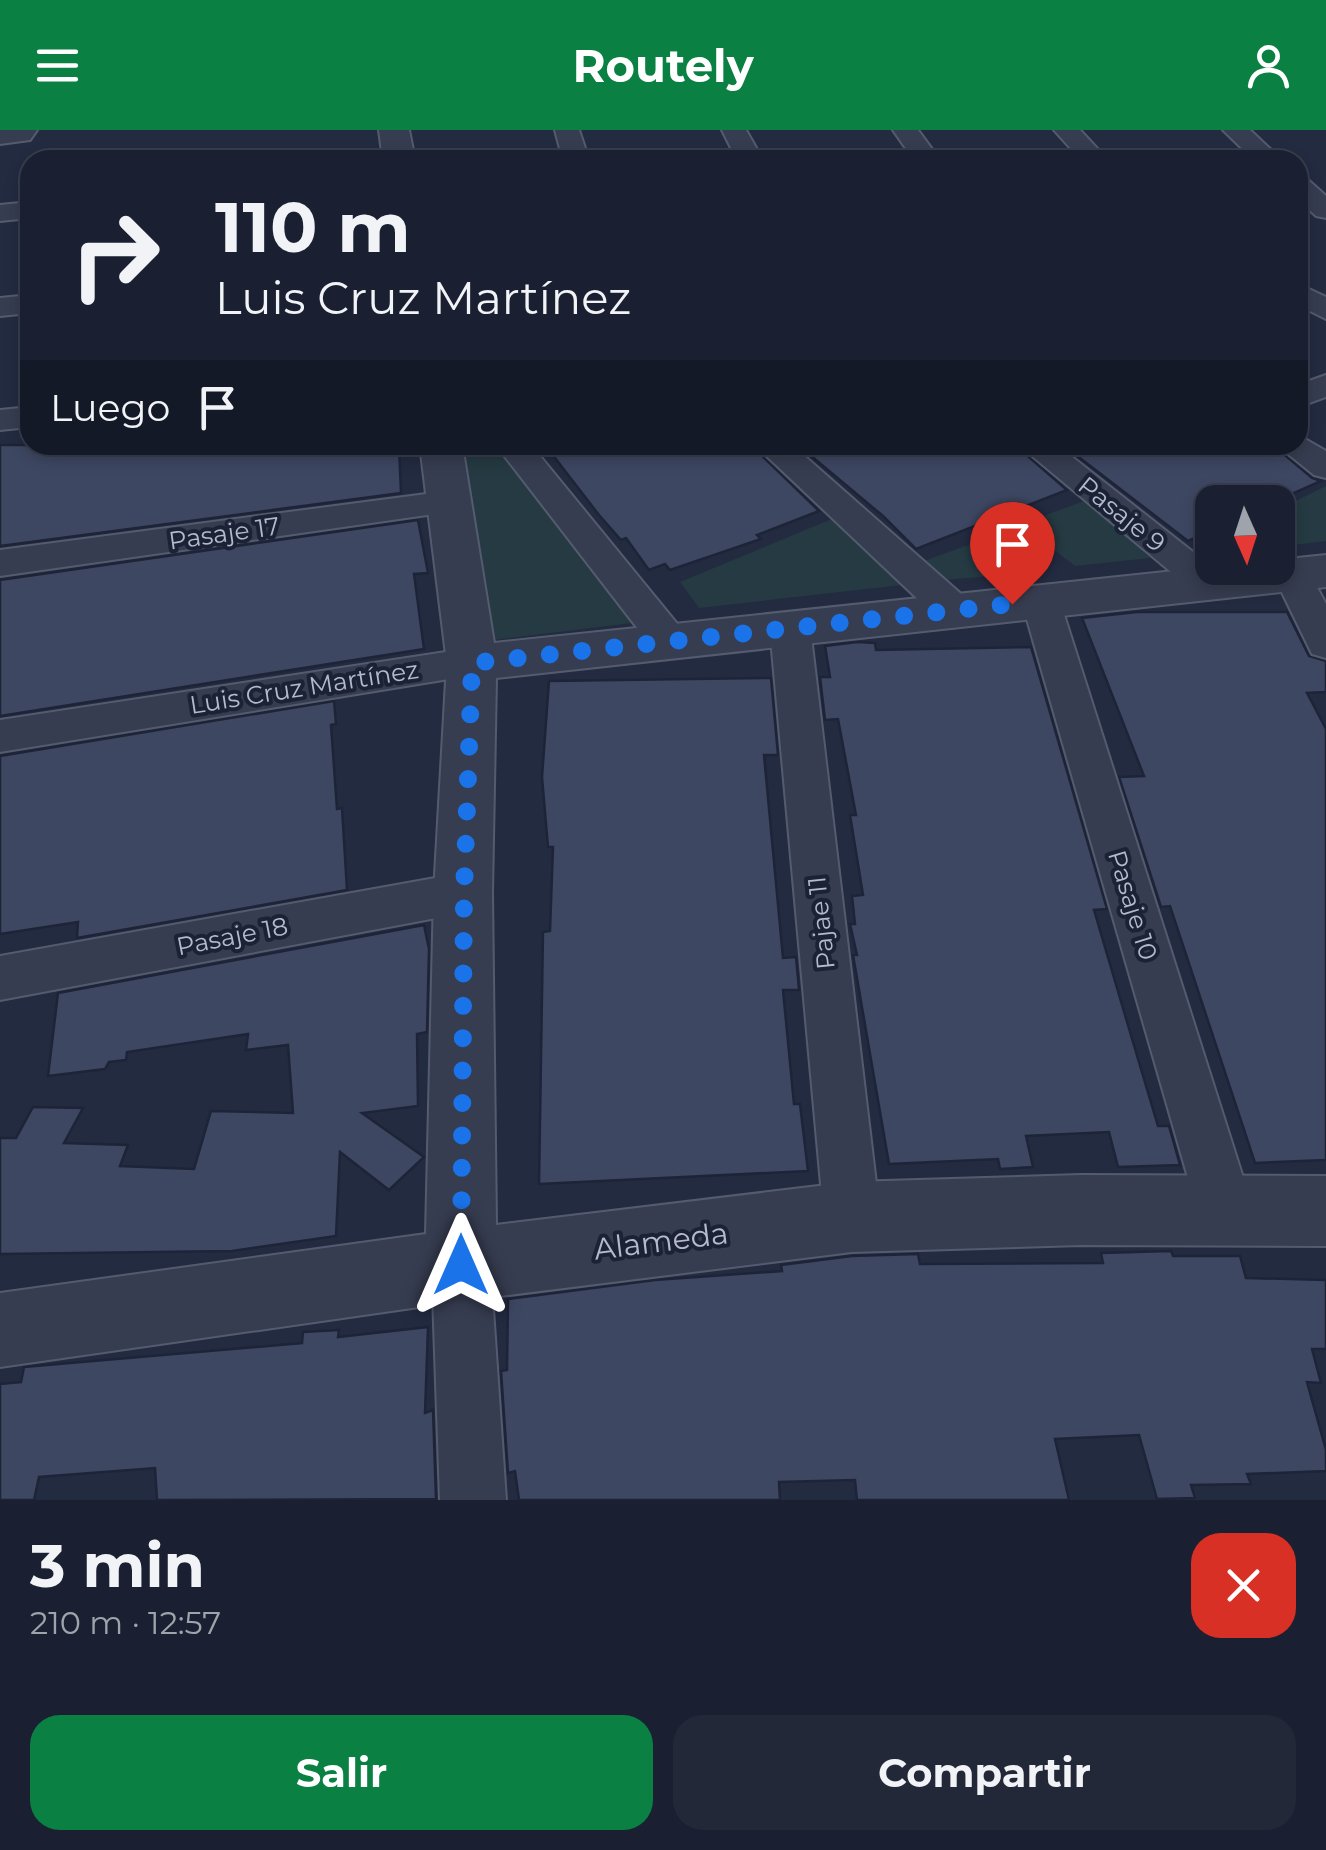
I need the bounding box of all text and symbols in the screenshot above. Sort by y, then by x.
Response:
icon: menu [30,38,85,93]
text: Routely [572,38,754,93]
icon: person [1241,38,1296,93]
text: 110 m [215,184,411,270]
icon: right [50,190,180,320]
text: Luis Cruz Martínez [215,270,631,325]
icon: arrive [190,380,245,435]
text: Luego [50,384,170,431]
street label: Pasaje 9 [1073,470,1171,558]
north arrow [1195,485,1295,585]
map controls [1195,485,1295,585]
pin [970,502,1055,605]
street label: Pasaje 17 [167,510,281,556]
icon: arrive [985,517,1040,572]
street label: Luis Cruz Martínez [187,654,421,720]
street label: Pasaje 10 [1102,846,1164,964]
street label: Pajae 11 [801,875,841,971]
street label: Pasaje 18 [174,911,290,961]
position arrow [409,1213,513,1317]
street label: Alameda [592,1214,730,1268]
text: 3 min [30,1529,205,1602]
button: close [1191,1533,1296,1638]
text: 210 m · 12:57 [30,1603,221,1642]
button: Salir [30,1715,653,1830]
button: Compartir [673,1715,1296,1830]

